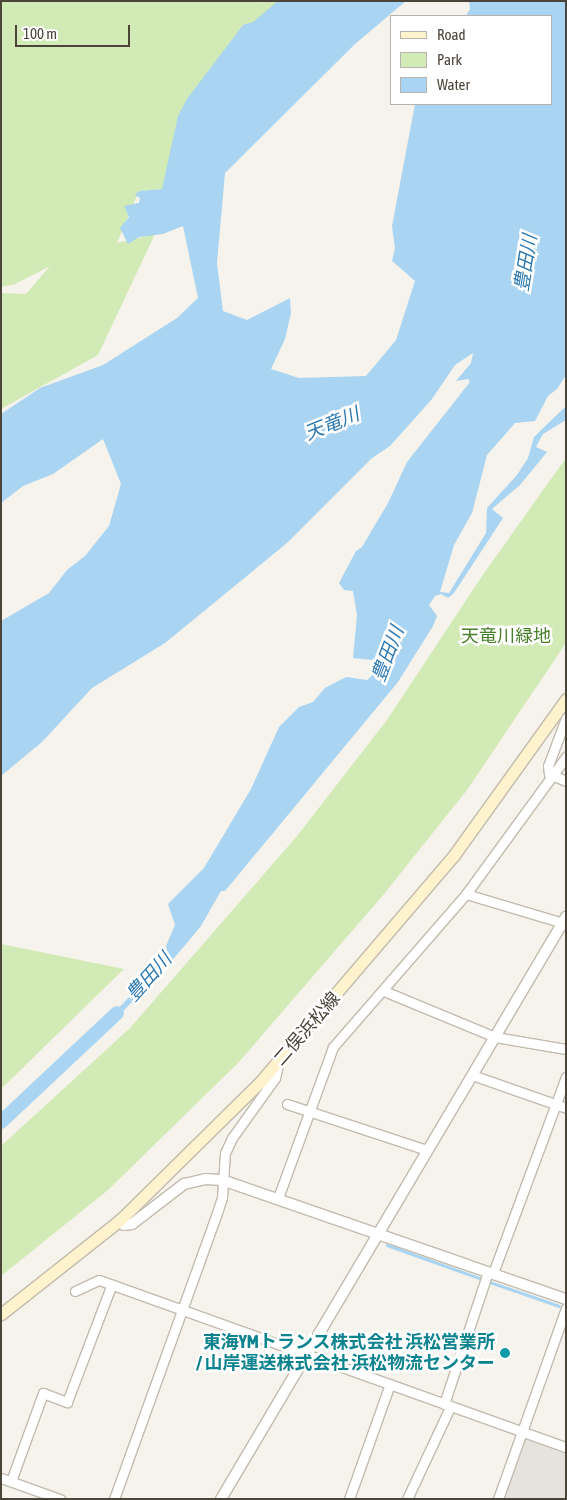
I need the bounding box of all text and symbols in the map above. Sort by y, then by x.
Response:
scale bar [18,15,132,47]
legend [390,15,552,105]
text: 100 m [23,25,57,42]
text: Road [437,26,466,43]
text: Park [437,51,462,68]
text: Water [437,76,470,93]
water label: 豊田川 [510,233,542,293]
water label: 天竜川 [301,403,363,445]
water label: 豊田川 [367,623,409,685]
park label: 天竜川緑地 [461,625,551,647]
water label: 豊田川 [121,948,177,1006]
street label: 二俣浜松線 [269,988,345,1070]
place label: 東海YMトランス株式会社 浜松営業所 / 山岸運送株式会社 浜松物流センター [196,1332,495,1375]
marker: 東海YMトランス株式会社 浜松営業所 / 山岸運送株式会社 浜松物流センター [499,1347,511,1359]

